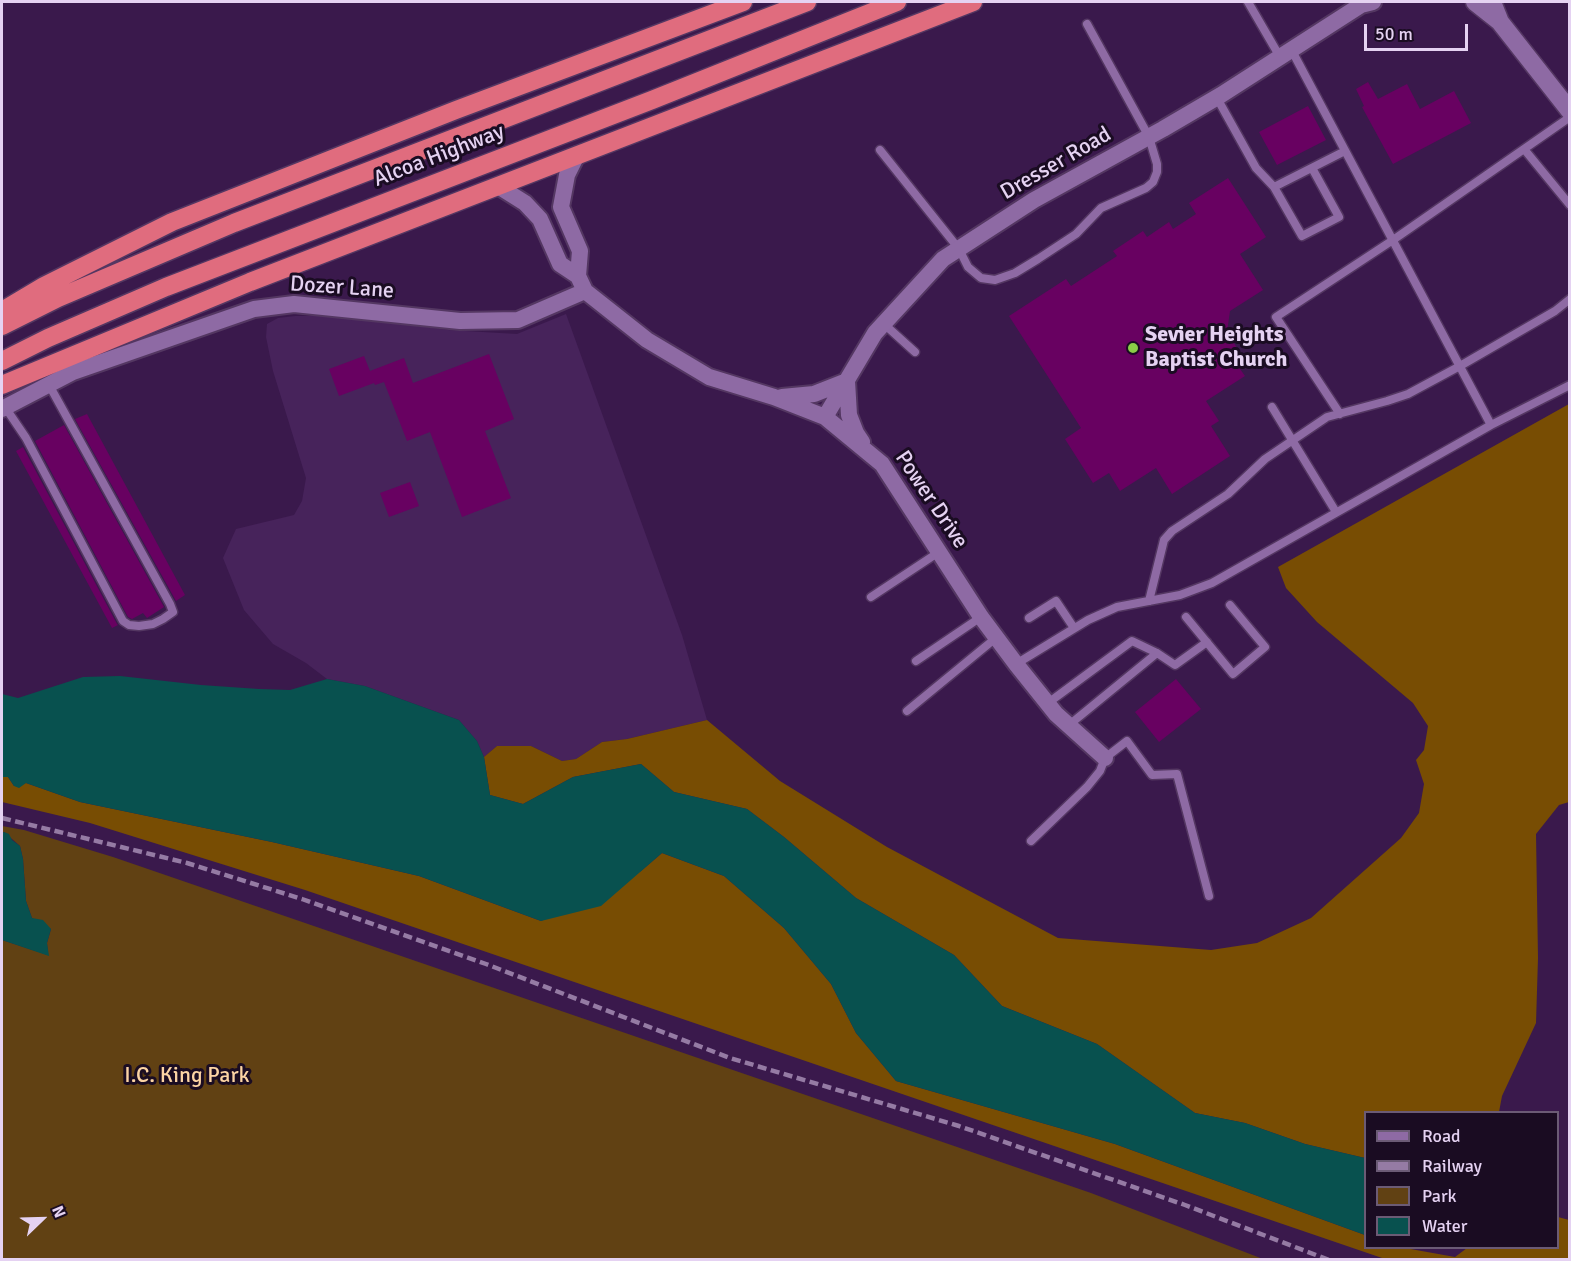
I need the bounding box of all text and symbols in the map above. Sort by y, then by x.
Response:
scale bar [1367,12,1470,50]
text: 50 m [1375,23,1413,45]
street label: Alcoa Highway [370,119,508,193]
street label: Dresser Road [996,122,1116,206]
street label: Dozer Lane [289,271,395,305]
place label: Sevier Heights Baptist Church [1145,322,1288,374]
marker: Sevier Heights Baptist Church [1126,341,1140,355]
street label: Power Drive [889,446,973,554]
park label: I.C. King Park [124,1063,250,1089]
legend [1364,1111,1559,1249]
text: Road [1422,1125,1461,1147]
text: Railway [1422,1155,1482,1177]
text: Park [1422,1185,1457,1207]
north arrow [12,1189,72,1249]
text: N [47,1203,70,1221]
text: Water [1422,1215,1467,1237]

